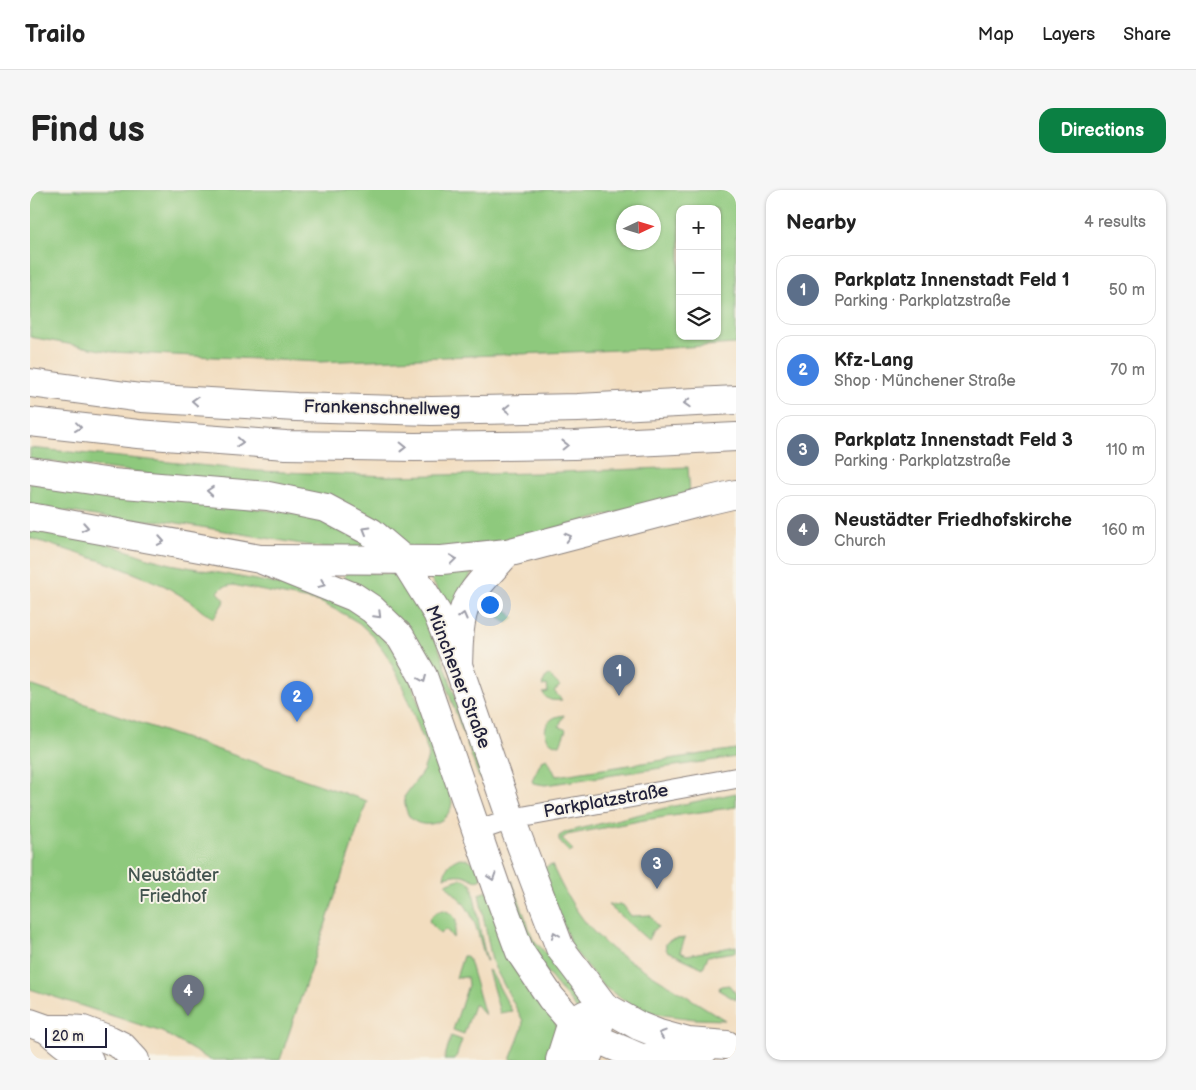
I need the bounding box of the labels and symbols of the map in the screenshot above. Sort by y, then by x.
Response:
north arrow [616,205,661,250]
one-way arrow [191,396,199,407]
street label: Frankenschnellweg [303,396,461,420]
one-way arrow [683,397,691,408]
one-way arrow [503,404,511,415]
one-way arrow [75,421,83,432]
one-way arrow [237,436,245,447]
one-way arrow [562,440,569,450]
one-way arrow [399,442,407,452]
one-way arrow [206,486,214,497]
one-way arrow [81,522,90,532]
one-way arrow [362,526,371,536]
one-way arrow [564,532,572,542]
one-way arrow [156,536,165,546]
one-way arrow [449,554,457,565]
one-way arrow [317,578,326,588]
your location [477,592,503,618]
street label: Münchener Straße [421,603,495,752]
one-way arrow [372,609,381,618]
one-way arrow [457,612,468,621]
pin: 1 [603,655,635,696]
one-way arrow [417,674,427,683]
pin: 2 [281,681,313,722]
street label: Parkplatzstraße [542,780,670,822]
pin: 3 [641,848,673,889]
park label: Neustädter Friedhof [128,865,219,907]
one-way arrow [487,872,497,880]
one-way arrow [551,931,561,940]
pin: 4 [172,975,204,1016]
scale bar [45,1025,108,1048]
one-way arrow [658,1030,666,1040]

